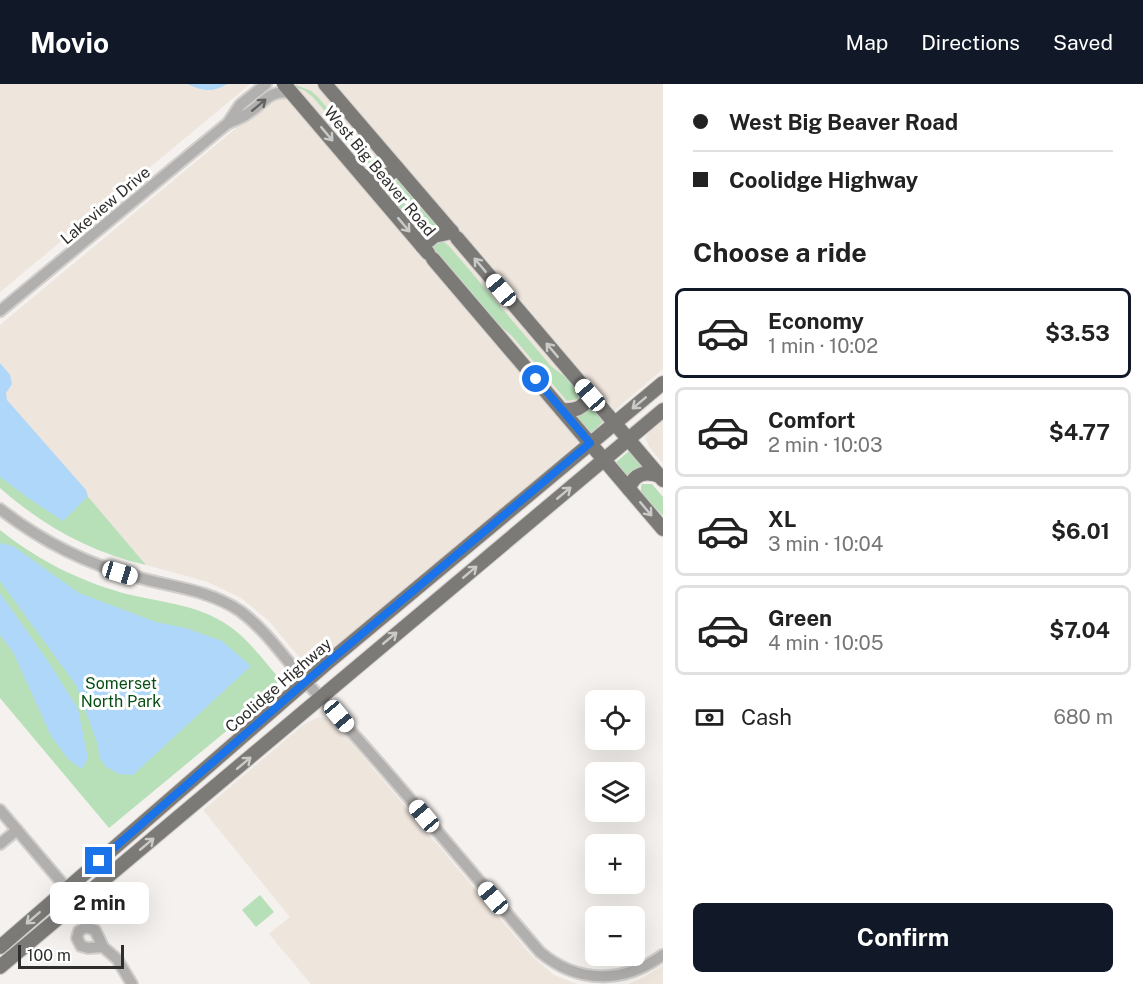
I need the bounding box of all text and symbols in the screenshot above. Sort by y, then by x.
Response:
text: Movio [30,26,109,59]
text: Map [846,30,888,55]
text: Directions [921,30,1020,55]
text: Saved [1053,30,1113,55]
one-way arrow [251,98,267,111]
street label: West Big Beaver Road [320,103,439,240]
text: West Big Beaver Road [729,109,958,135]
one-way arrow [320,126,334,141]
street label: Lakeview Drive [57,162,154,248]
text: Coolidge Highway [729,167,918,193]
one-way arrow [398,217,411,233]
text: Choose a ride [693,236,867,268]
one-way arrow [473,258,487,273]
car [483,270,519,310]
icon: car [696,306,750,360]
text: Economy [768,308,864,334]
text: $3.53 [1045,320,1110,346]
text: 1 min · 10:02 [768,334,878,358]
one-way arrow [546,342,559,358]
route start [522,365,549,392]
car [571,376,609,414]
one-way arrow [632,396,647,410]
icon: car [696,405,750,459]
text: Comfort [768,407,855,433]
text: $4.77 [1049,419,1110,445]
text: 2 min · 10:03 [768,433,882,457]
one-way arrow [556,486,571,500]
one-way arrow [639,501,653,516]
icon: car [696,504,750,558]
text: XL [768,506,796,532]
text: $6.01 [1051,518,1110,544]
text: 3 min · 10:04 [768,532,883,556]
car [100,559,140,587]
one-way arrow [462,565,477,579]
icon: car [696,603,750,657]
text: Green [768,605,832,631]
text: $7.04 [1049,617,1110,643]
text: 4 min · 10:05 [768,631,883,655]
one-way arrow [382,632,398,645]
street label: Coolidge Highway [221,634,336,737]
park label: Somerset North Park [81,674,161,711]
map controls [585,690,645,966]
button: locate [585,690,645,750]
car [321,696,357,736]
icon: cash [693,701,726,734]
text: Cash [741,704,792,730]
text: 680 m [1053,705,1113,729]
one-way arrow [236,757,252,770]
button: layers [585,762,645,822]
car [406,796,442,836]
button: + [585,834,645,894]
one-way arrow [139,837,154,851]
route end [85,847,112,874]
car [475,878,511,918]
callout: 2 min [50,882,148,924]
text: 2 min [73,891,126,915]
button: Confirm [693,903,1113,972]
button: − [585,906,645,966]
one-way arrow [26,911,41,925]
scale bar [18,942,124,970]
text: 100 m [27,946,71,965]

